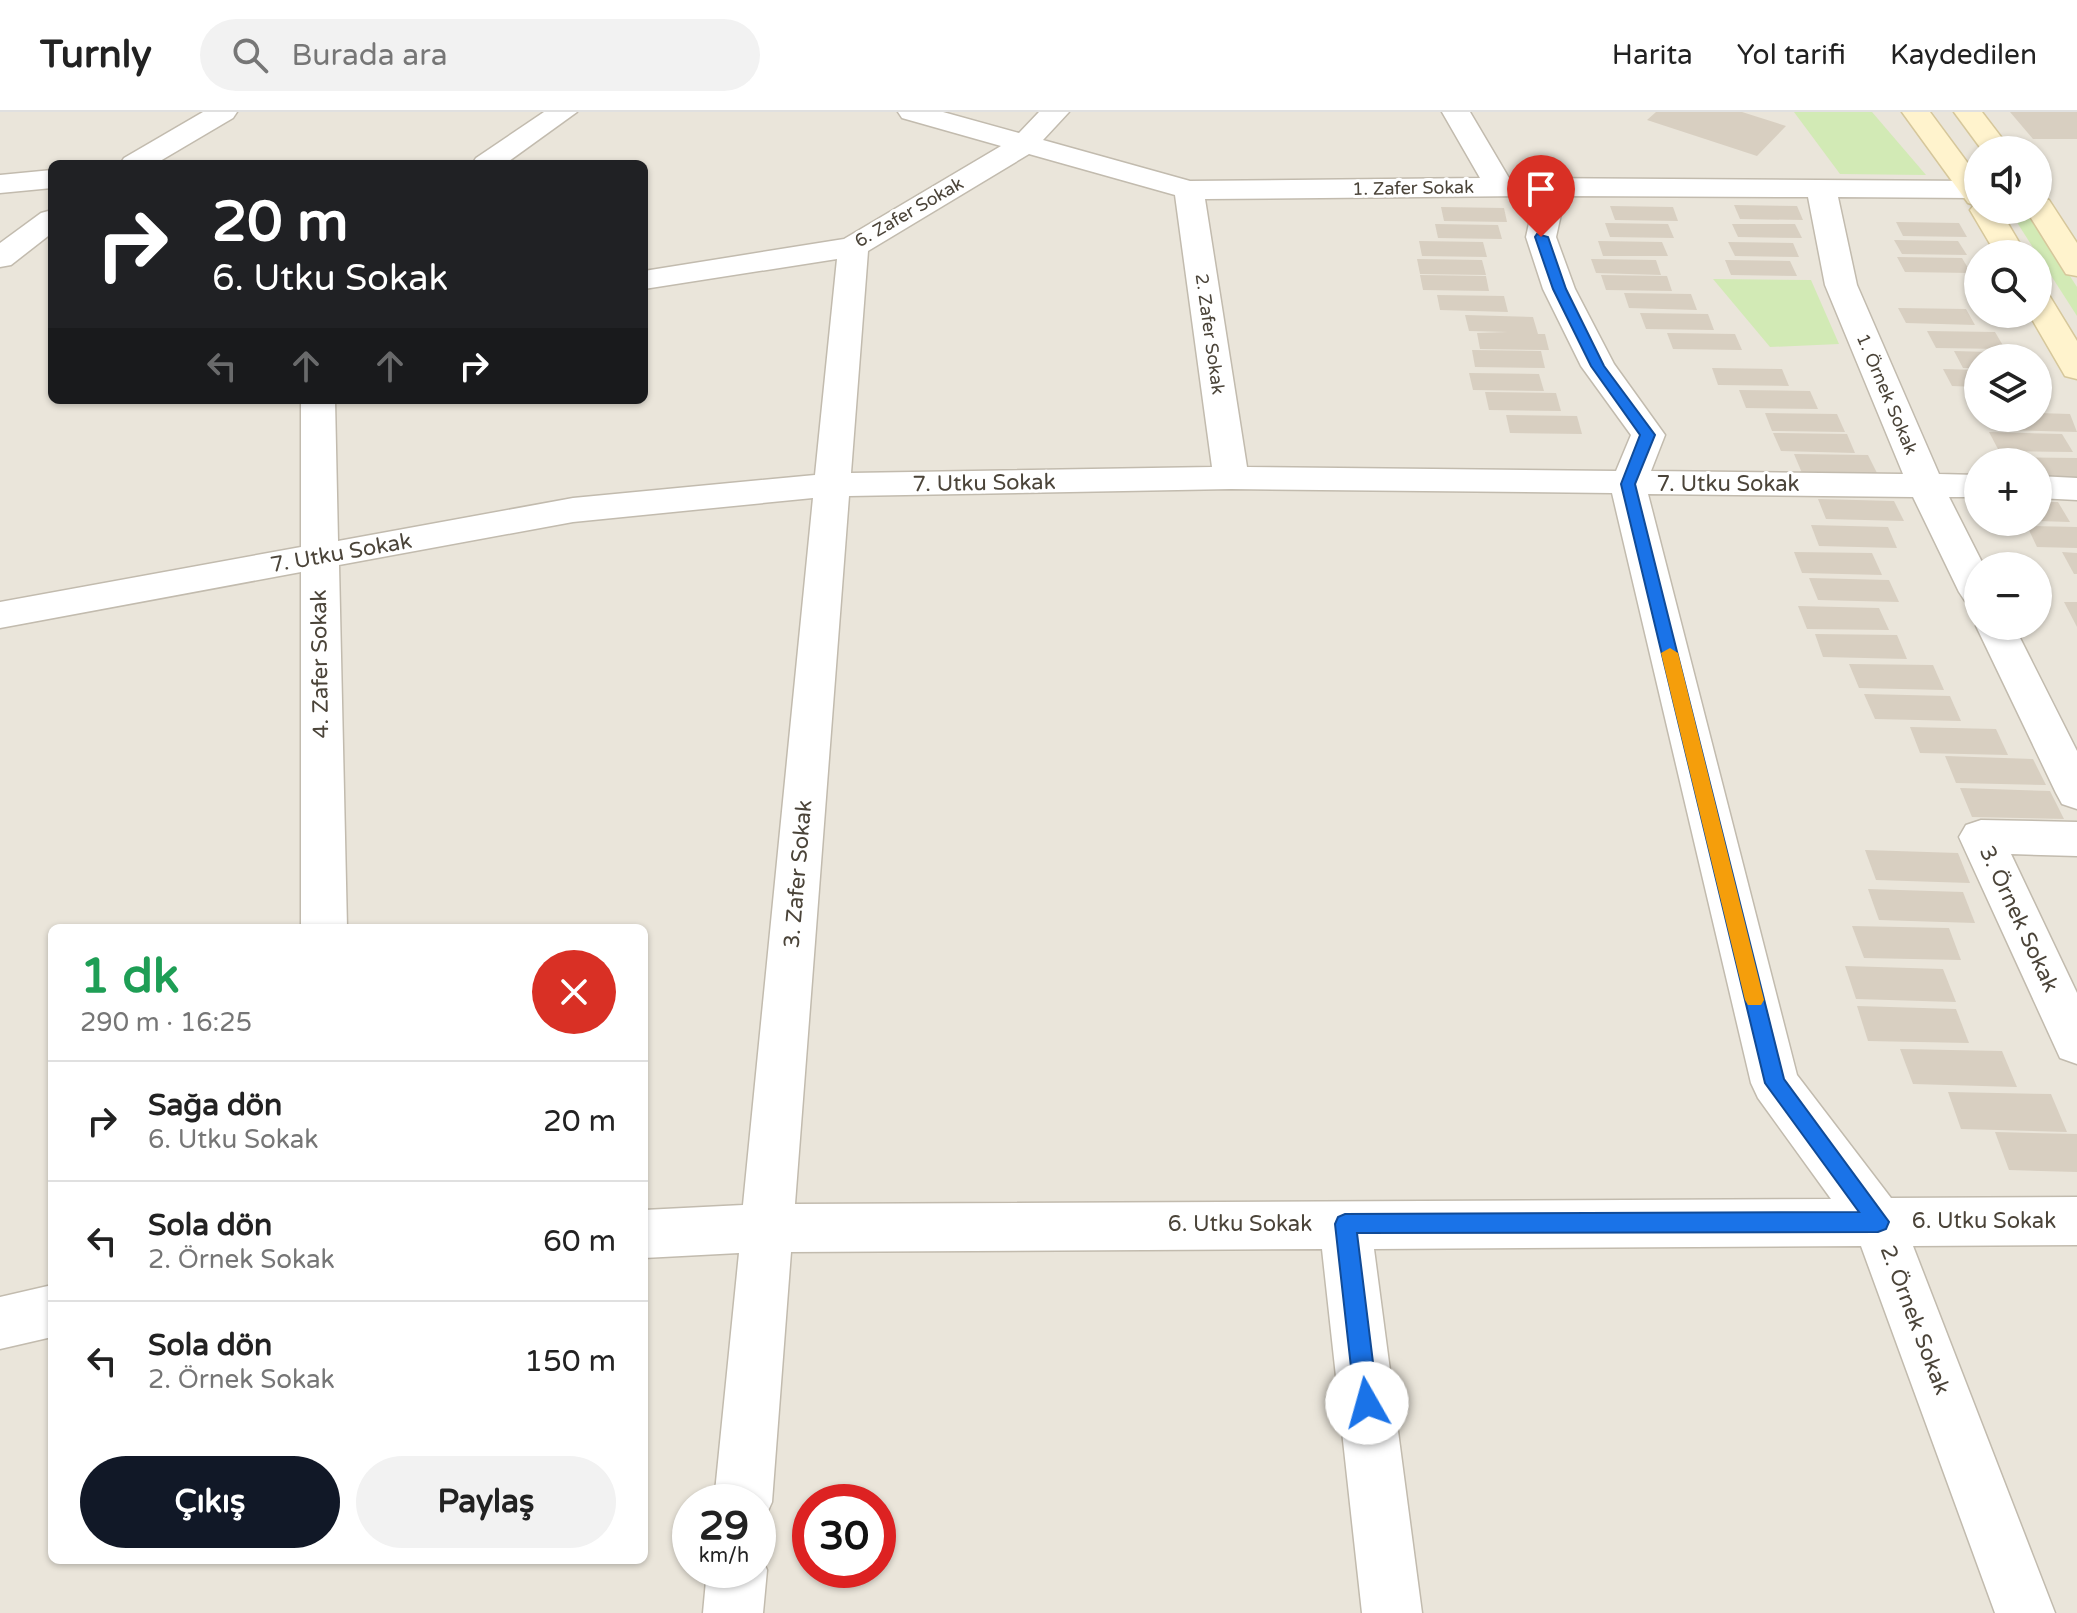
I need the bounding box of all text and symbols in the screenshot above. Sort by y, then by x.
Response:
search box [200,19,760,91]
text: Turnly [40,32,152,78]
icon: search [228,33,272,77]
text: Burada ara [292,37,448,74]
text: Harita [1612,38,1693,72]
text: Yol tarifi [1737,38,1846,72]
text: Kaydedilen [1890,38,2037,72]
map controls [1964,136,2052,640]
button: sound [1964,136,2052,224]
pin [1507,155,1575,237]
icon: arrive [1519,167,1563,211]
street label: 6. Zafer Sokak [851,172,967,252]
street label: 1. Zafer Sokak [1352,176,1474,200]
text: 20 m [212,189,348,256]
icon: right [80,192,184,296]
button: search [1964,240,2052,328]
text: 6. Utku Sokak [212,257,448,300]
street label: 2. Zafer Sokak [1191,272,1229,396]
street label: 1. Örnek Sokak [1852,330,1922,458]
icon: left [200,344,244,388]
icon: ahead [284,344,328,388]
icon: ahead [368,344,412,388]
icon: right [452,344,496,388]
button: layers [1964,344,2052,432]
button: + [1964,448,2052,536]
street label: 7. Utku Sokak [912,469,1056,497]
street label: 7. Utku Sokak [1656,471,1800,497]
street label: 7. Utku Sokak [268,528,414,578]
button: − [1964,552,2052,640]
street label: 4. Zafer Sokak [306,589,334,739]
street label: 3. Zafer Sokak [779,799,817,949]
street label: 3. Örnek Sokak [1974,842,2064,996]
text: 1 dk [80,948,179,1006]
button: close [532,950,616,1034]
text: 290 m · 16:25 [80,1007,252,1038]
text: Sağa dön [148,1087,282,1124]
icon: right [80,1099,124,1143]
text: 20 m [543,1103,616,1140]
text: 6. Utku Sokak [148,1124,319,1155]
text: Sola dön [148,1207,272,1244]
street label: 6. Utku Sokak [1912,1208,2056,1234]
street label: 6. Utku Sokak [1168,1211,1312,1237]
icon: left [80,1219,124,1263]
text: 60 m [543,1223,616,1260]
street label: 2. Örnek Sokak [1875,1242,1955,1398]
text: 2. Örnek Sokak [148,1244,335,1275]
text: Sola dön [148,1327,272,1364]
icon: left [80,1339,124,1383]
text: 150 m [524,1343,616,1380]
position arrow [1325,1361,1409,1445]
text: 2. Örnek Sokak [148,1364,335,1395]
button: Çıkış [80,1456,340,1548]
button: Paylaş [356,1456,616,1548]
speed limit sign: 30 [792,1484,896,1588]
text: 29 [699,1502,749,1550]
text: km/h [699,1544,749,1568]

